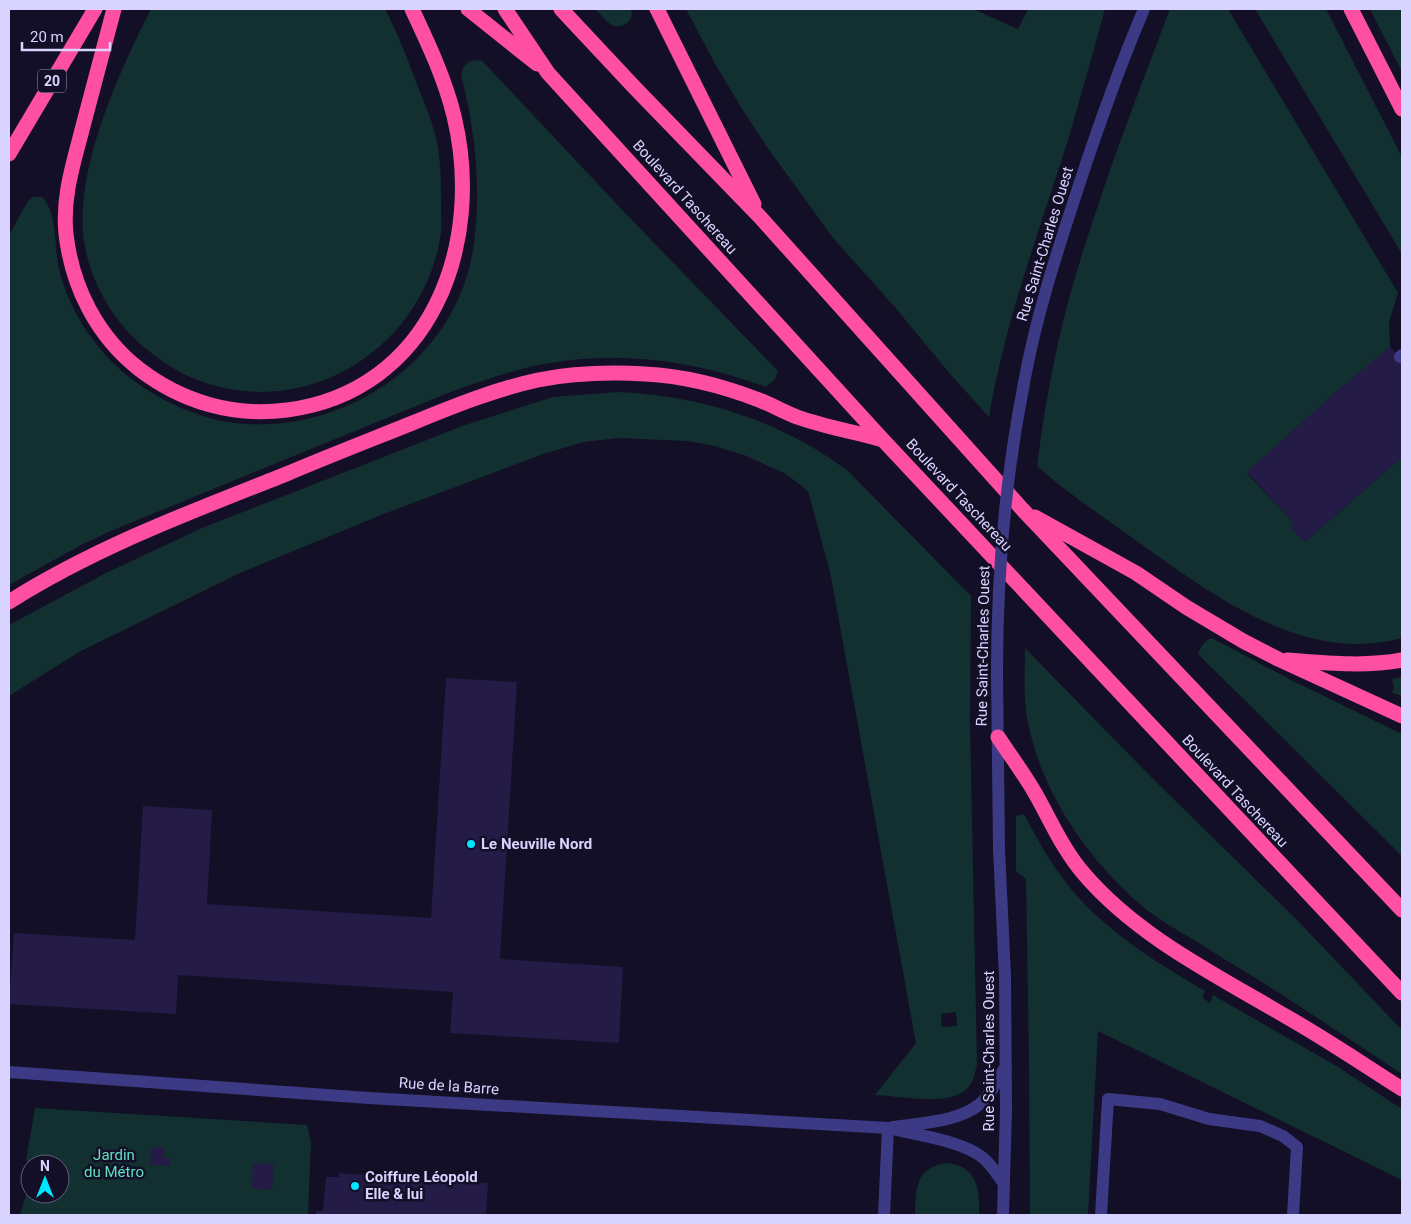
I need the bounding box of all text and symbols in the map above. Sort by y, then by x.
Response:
scale bar [22,20,110,52]
text: 20 m [30,28,64,46]
road number: 20 [38,70,66,92]
street label: Boulevard Taschereau [629,136,741,258]
street label: Rue Saint-Charles Ouest [1013,164,1077,324]
street label: Boulevard Taschereau [902,435,1016,555]
street label: Rue Saint-Charles Ouest [973,565,993,727]
street label: Boulevard Taschereau [1178,731,1292,851]
place label: Le Neuville Nord [481,835,592,853]
marker: Le Neuville Nord [465,838,477,850]
street label: Rue Saint-Charles Ouest [980,971,998,1131]
street label: Rue de la Barre [398,1074,500,1098]
park label: Jardin du Métro [84,1146,144,1181]
north arrow [20,1154,70,1204]
text: N [40,1158,50,1174]
place label: Coiffure Léopold Elle & lui [365,1168,478,1203]
marker: Coiffure Léopold Elle & lui [349,1180,361,1192]

